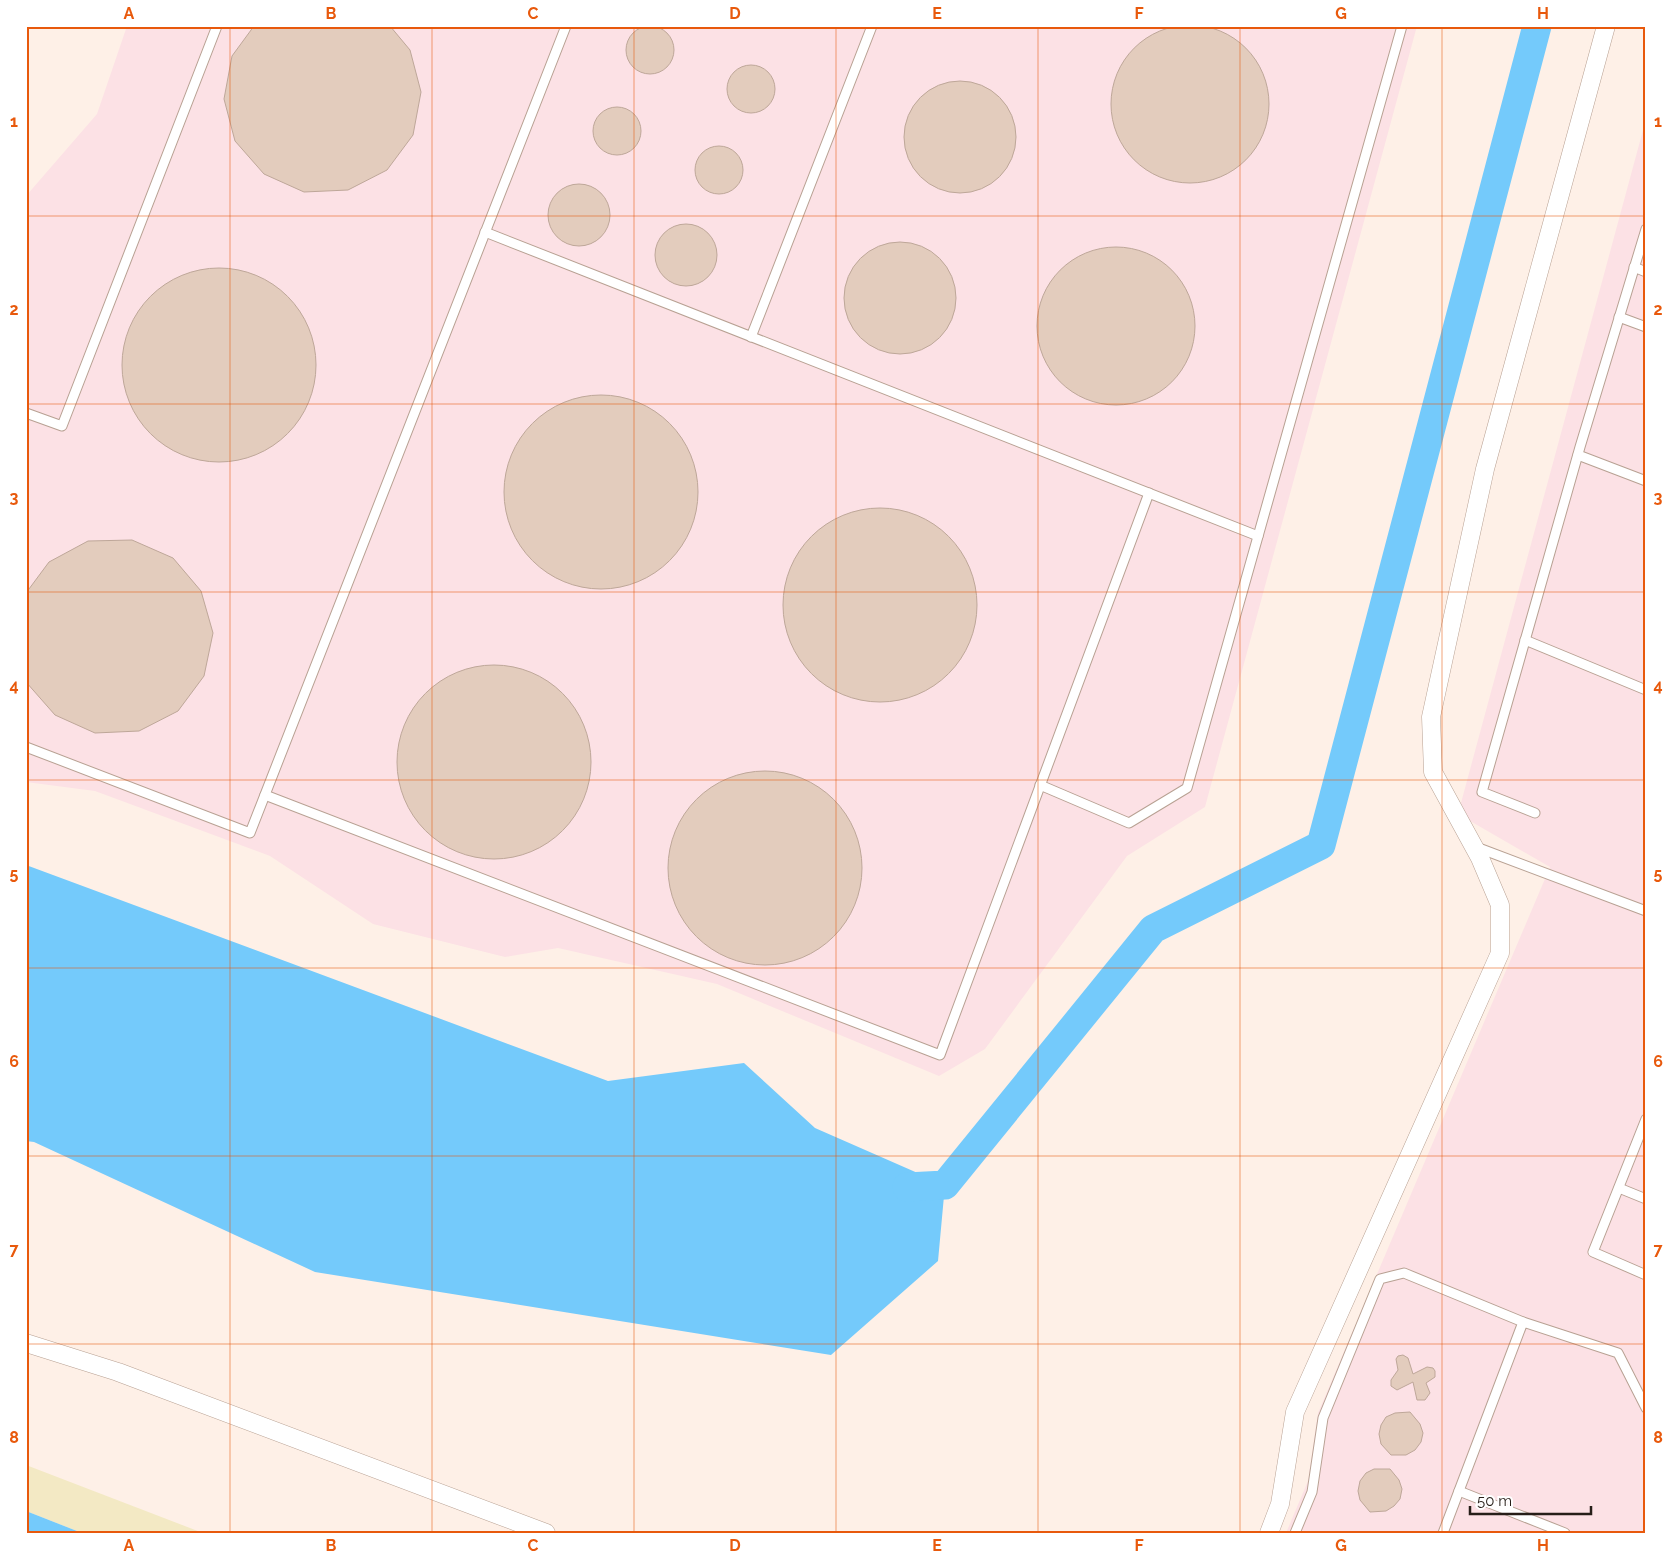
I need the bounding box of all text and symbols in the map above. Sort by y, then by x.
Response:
text: A [124,4,135,23]
text: B [326,4,337,23]
text: C [528,4,539,23]
text: D [729,4,741,23]
text: E [932,4,942,23]
text: F [1134,4,1144,23]
text: G [1335,4,1347,23]
text: H [1537,4,1549,23]
text: 1 [10,112,18,131]
text: 1 [1654,112,1662,131]
text: 2 [9,300,19,319]
text: 2 [1653,300,1663,319]
text: 3 [10,488,19,507]
text: 3 [1654,488,1663,507]
text: 4 [9,676,19,695]
text: 4 [1653,676,1663,695]
text: 5 [10,864,19,883]
text: 5 [1654,864,1663,883]
text: 6 [9,1052,19,1071]
text: 6 [1653,1052,1663,1071]
text: 7 [10,1240,19,1259]
text: 7 [1654,1240,1663,1259]
text: 8 [9,1428,19,1447]
text: 8 [1653,1428,1663,1447]
scale bar [1470,1484,1591,1516]
text: 50 m [1477,1492,1512,1510]
text: A [124,1536,135,1555]
text: B [326,1536,337,1555]
text: C [528,1536,539,1555]
text: D [729,1536,741,1555]
text: E [932,1536,942,1555]
text: F [1134,1536,1144,1555]
text: G [1335,1536,1347,1555]
text: H [1537,1536,1549,1555]

